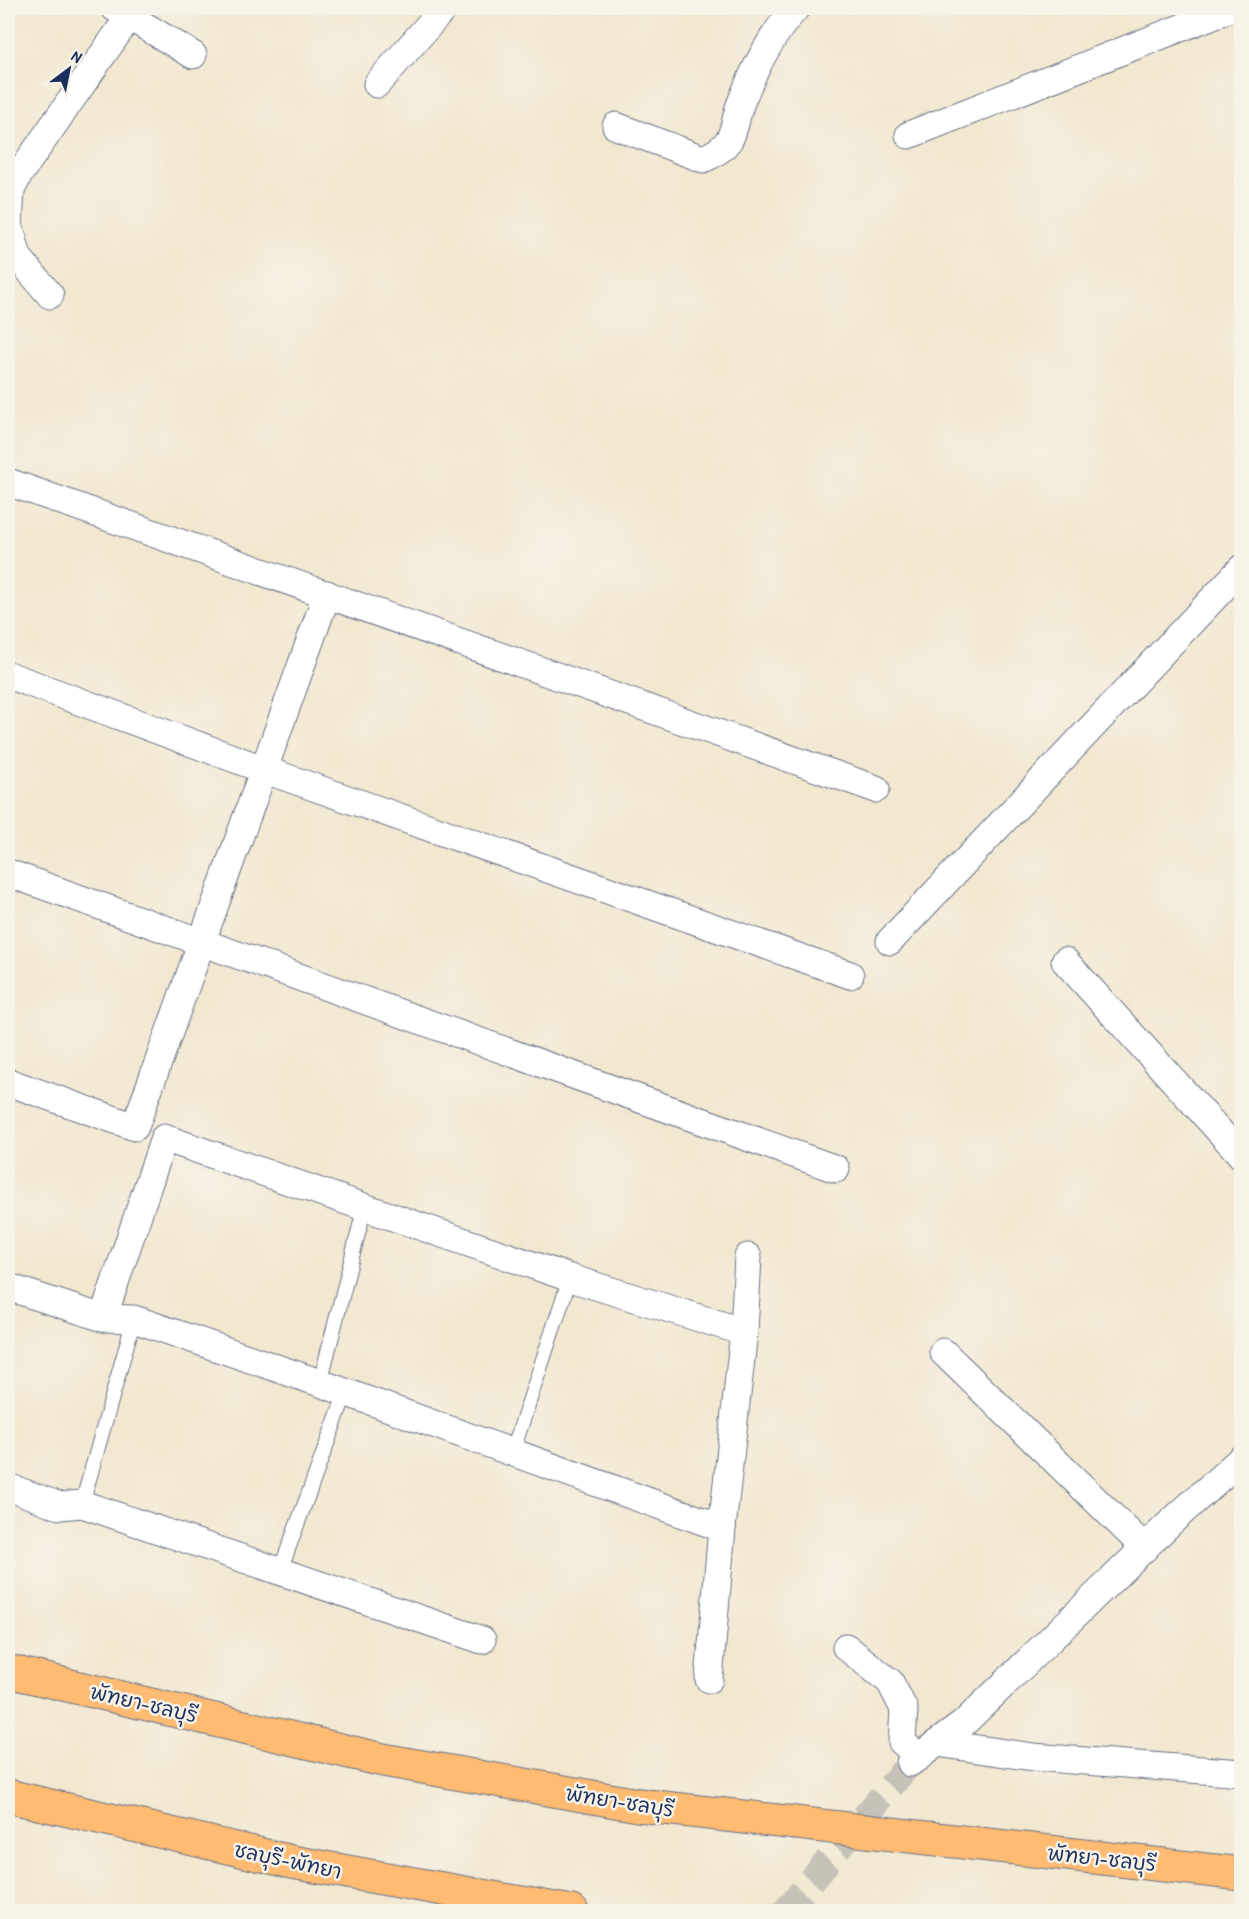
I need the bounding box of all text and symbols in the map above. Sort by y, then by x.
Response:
north arrow [39,39,99,99]
text: N [68,45,87,68]
street label: พัทยา-ชลบุรี [87,1678,200,1731]
street label: พัทยา-ชลบุรี [563,1779,676,1826]
street label: ชลบุรี-พัทยา [231,1835,344,1888]
street label: พัทยา-ชลบุรี [1046,1839,1158,1880]

